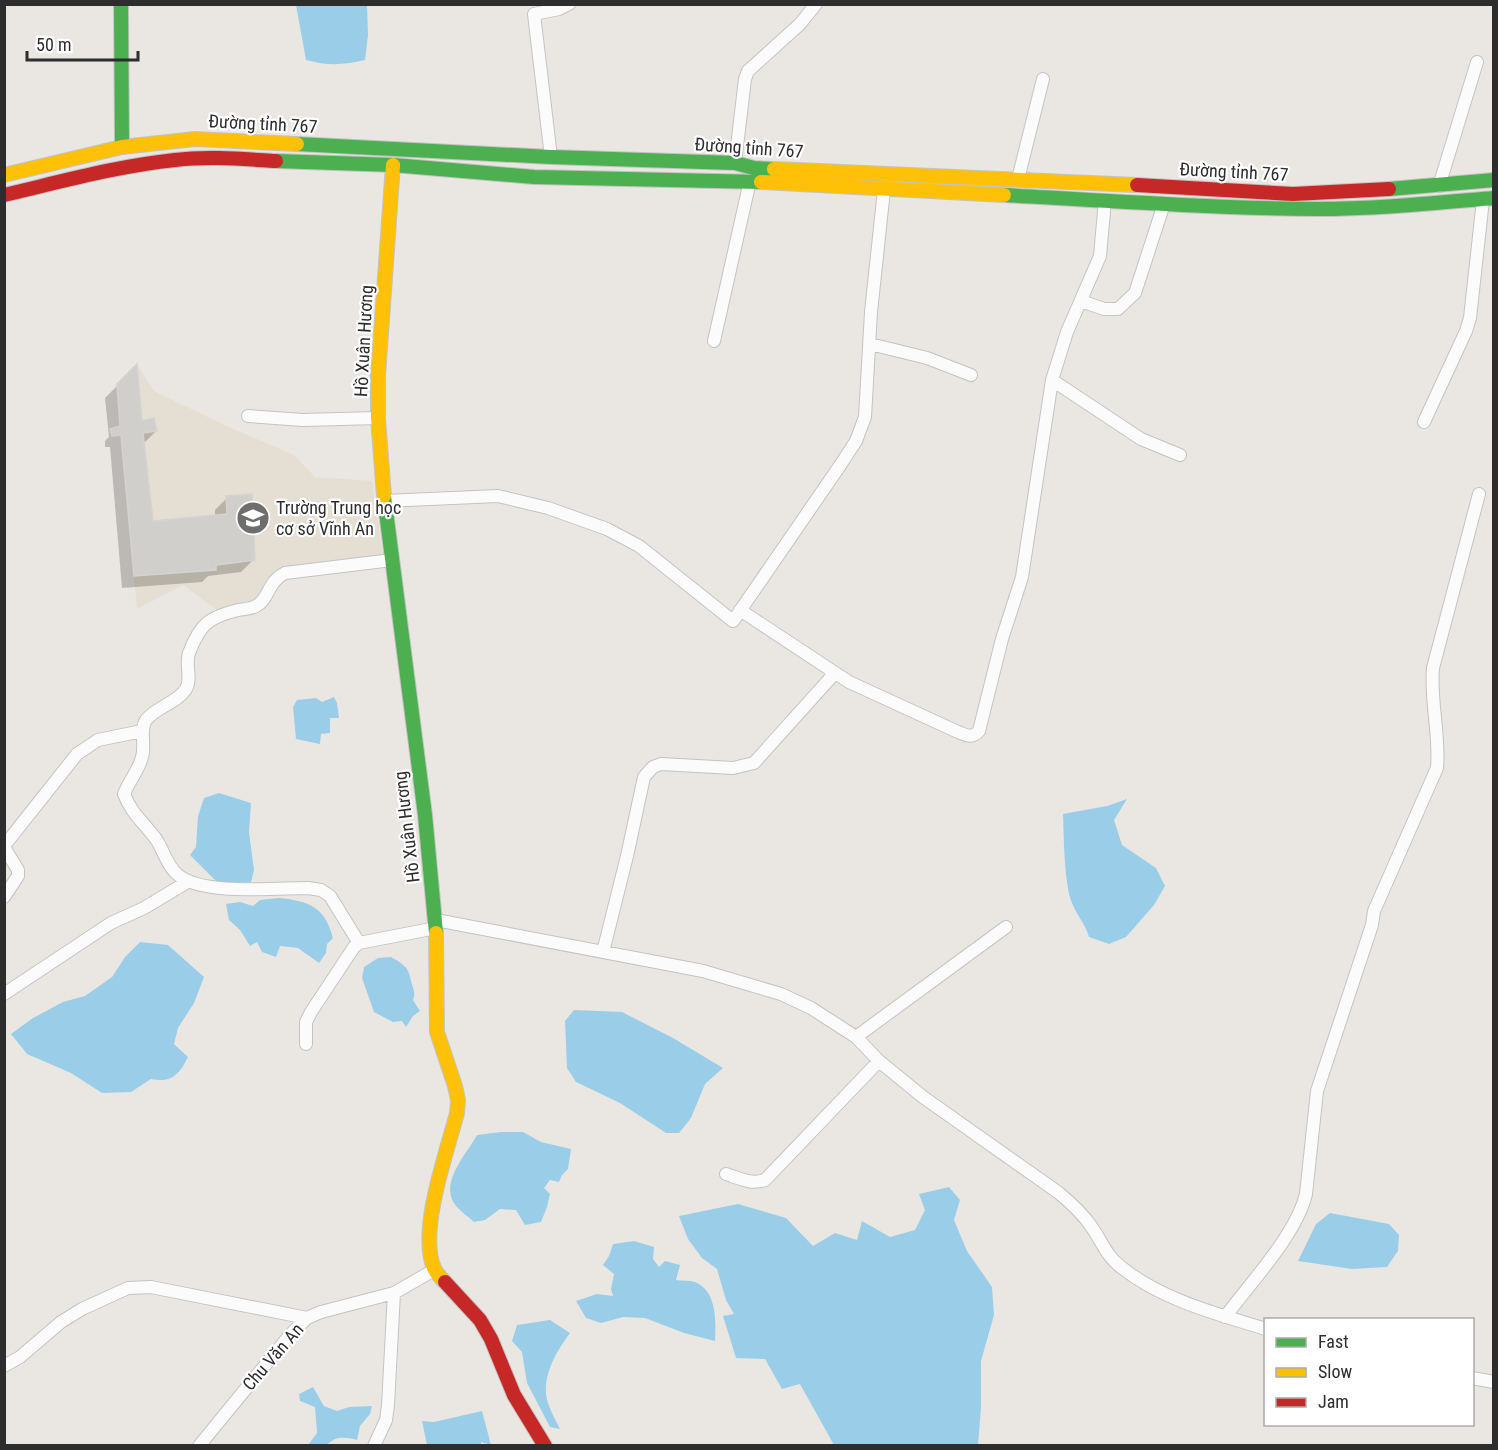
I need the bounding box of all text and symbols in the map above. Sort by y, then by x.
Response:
scale bar [27,24,138,62]
text: 50 m [36,34,71,55]
street label: Đường tỉnh 767 [208,110,318,137]
street label: Đường tỉnh 767 [694,133,804,162]
street label: Đường tỉnh 767 [1179,158,1289,185]
street label: Hồ Xuân Hương [350,285,377,397]
place label: Trường Trung học cơ sở Vĩnh An [276,497,401,539]
school or university icon: Trường Trung học cơ sở Vĩnh An [235,500,271,536]
street label: Hồ Xuân Hương [389,770,424,884]
legend [1264,1318,1474,1426]
street label: Chu Văn An [238,1319,307,1394]
text: Fast [1318,1331,1349,1352]
text: Slow [1318,1361,1353,1382]
text: Jam [1318,1391,1349,1412]

